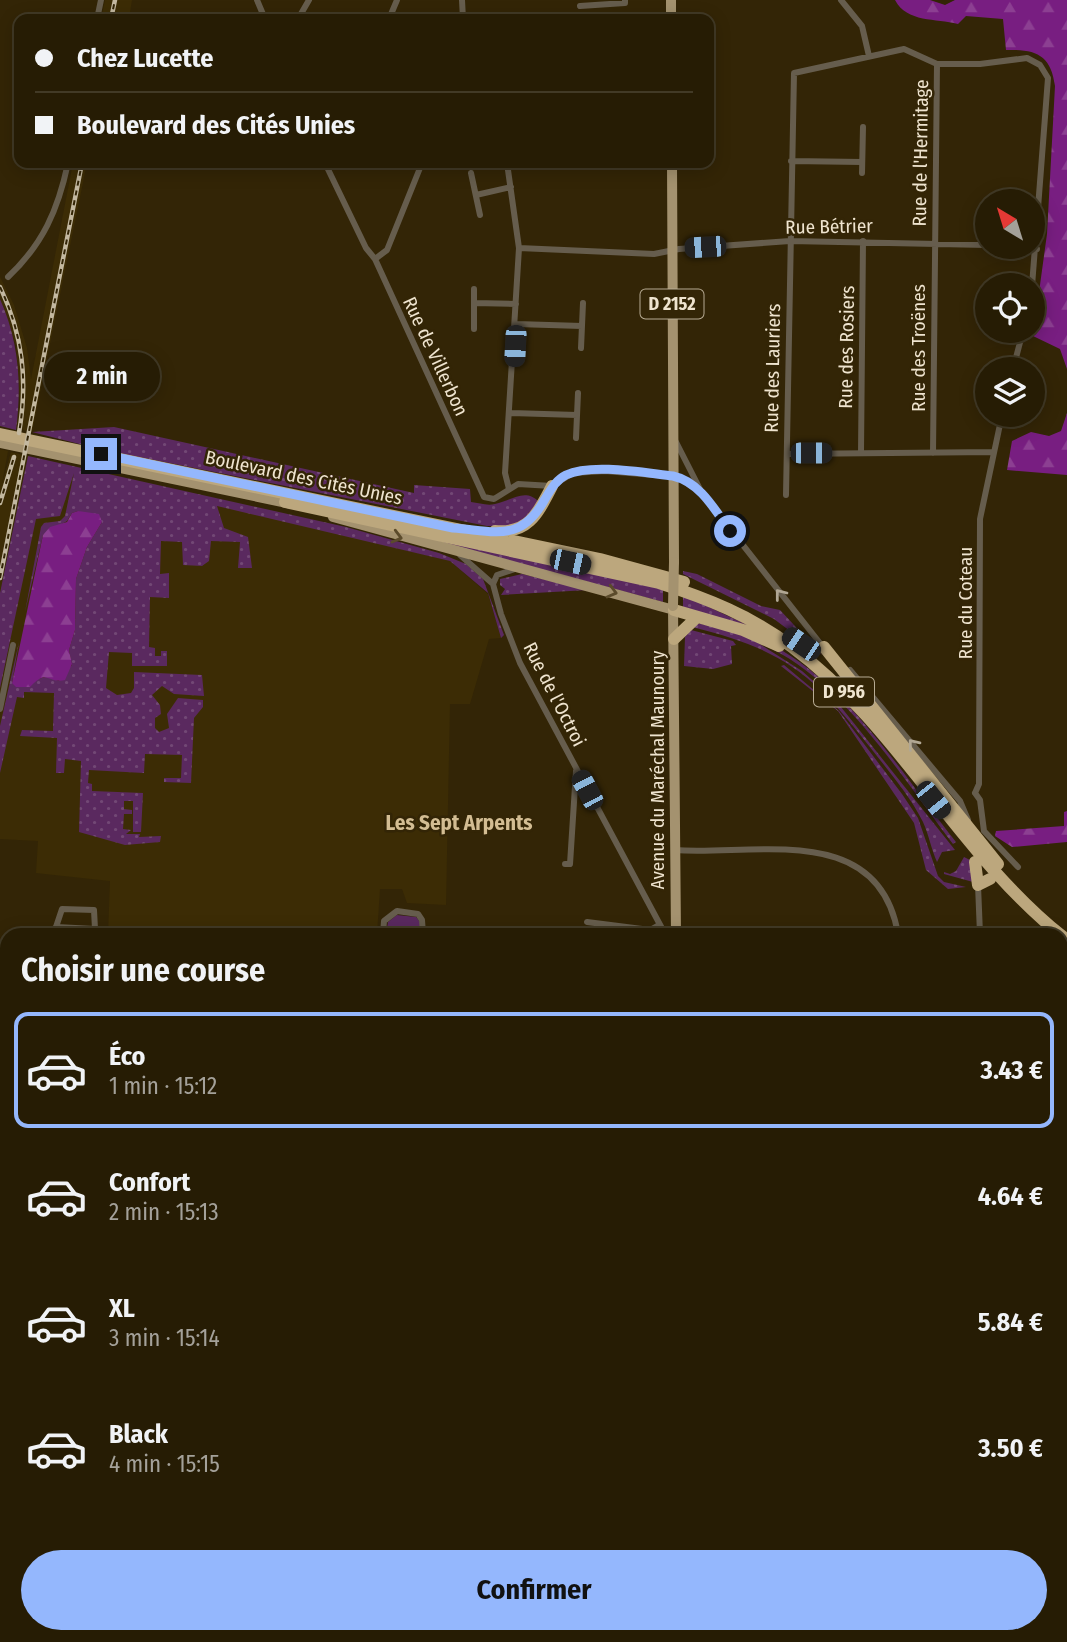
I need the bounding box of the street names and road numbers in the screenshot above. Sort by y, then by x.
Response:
street label: Rue de l'Hermitage [908,79,933,227]
street label: Rue Bétrier [785,214,873,239]
street label: Rue des Troënes [907,284,930,412]
street label: Rue des Rosiers [834,285,859,409]
road number: D 2152 [640,290,704,318]
street label: Rue de Villerbon [398,293,473,419]
street label: Rue des Lauriers [760,303,785,433]
street label: Boulevard des Cités Unies [203,445,404,510]
street label: Rue du Coteau [954,547,977,659]
street label: Rue de l'Octroi [518,638,591,750]
street label: Avenue du Maréchal Maunoury [646,650,669,890]
road number: D 956 [814,678,874,706]

